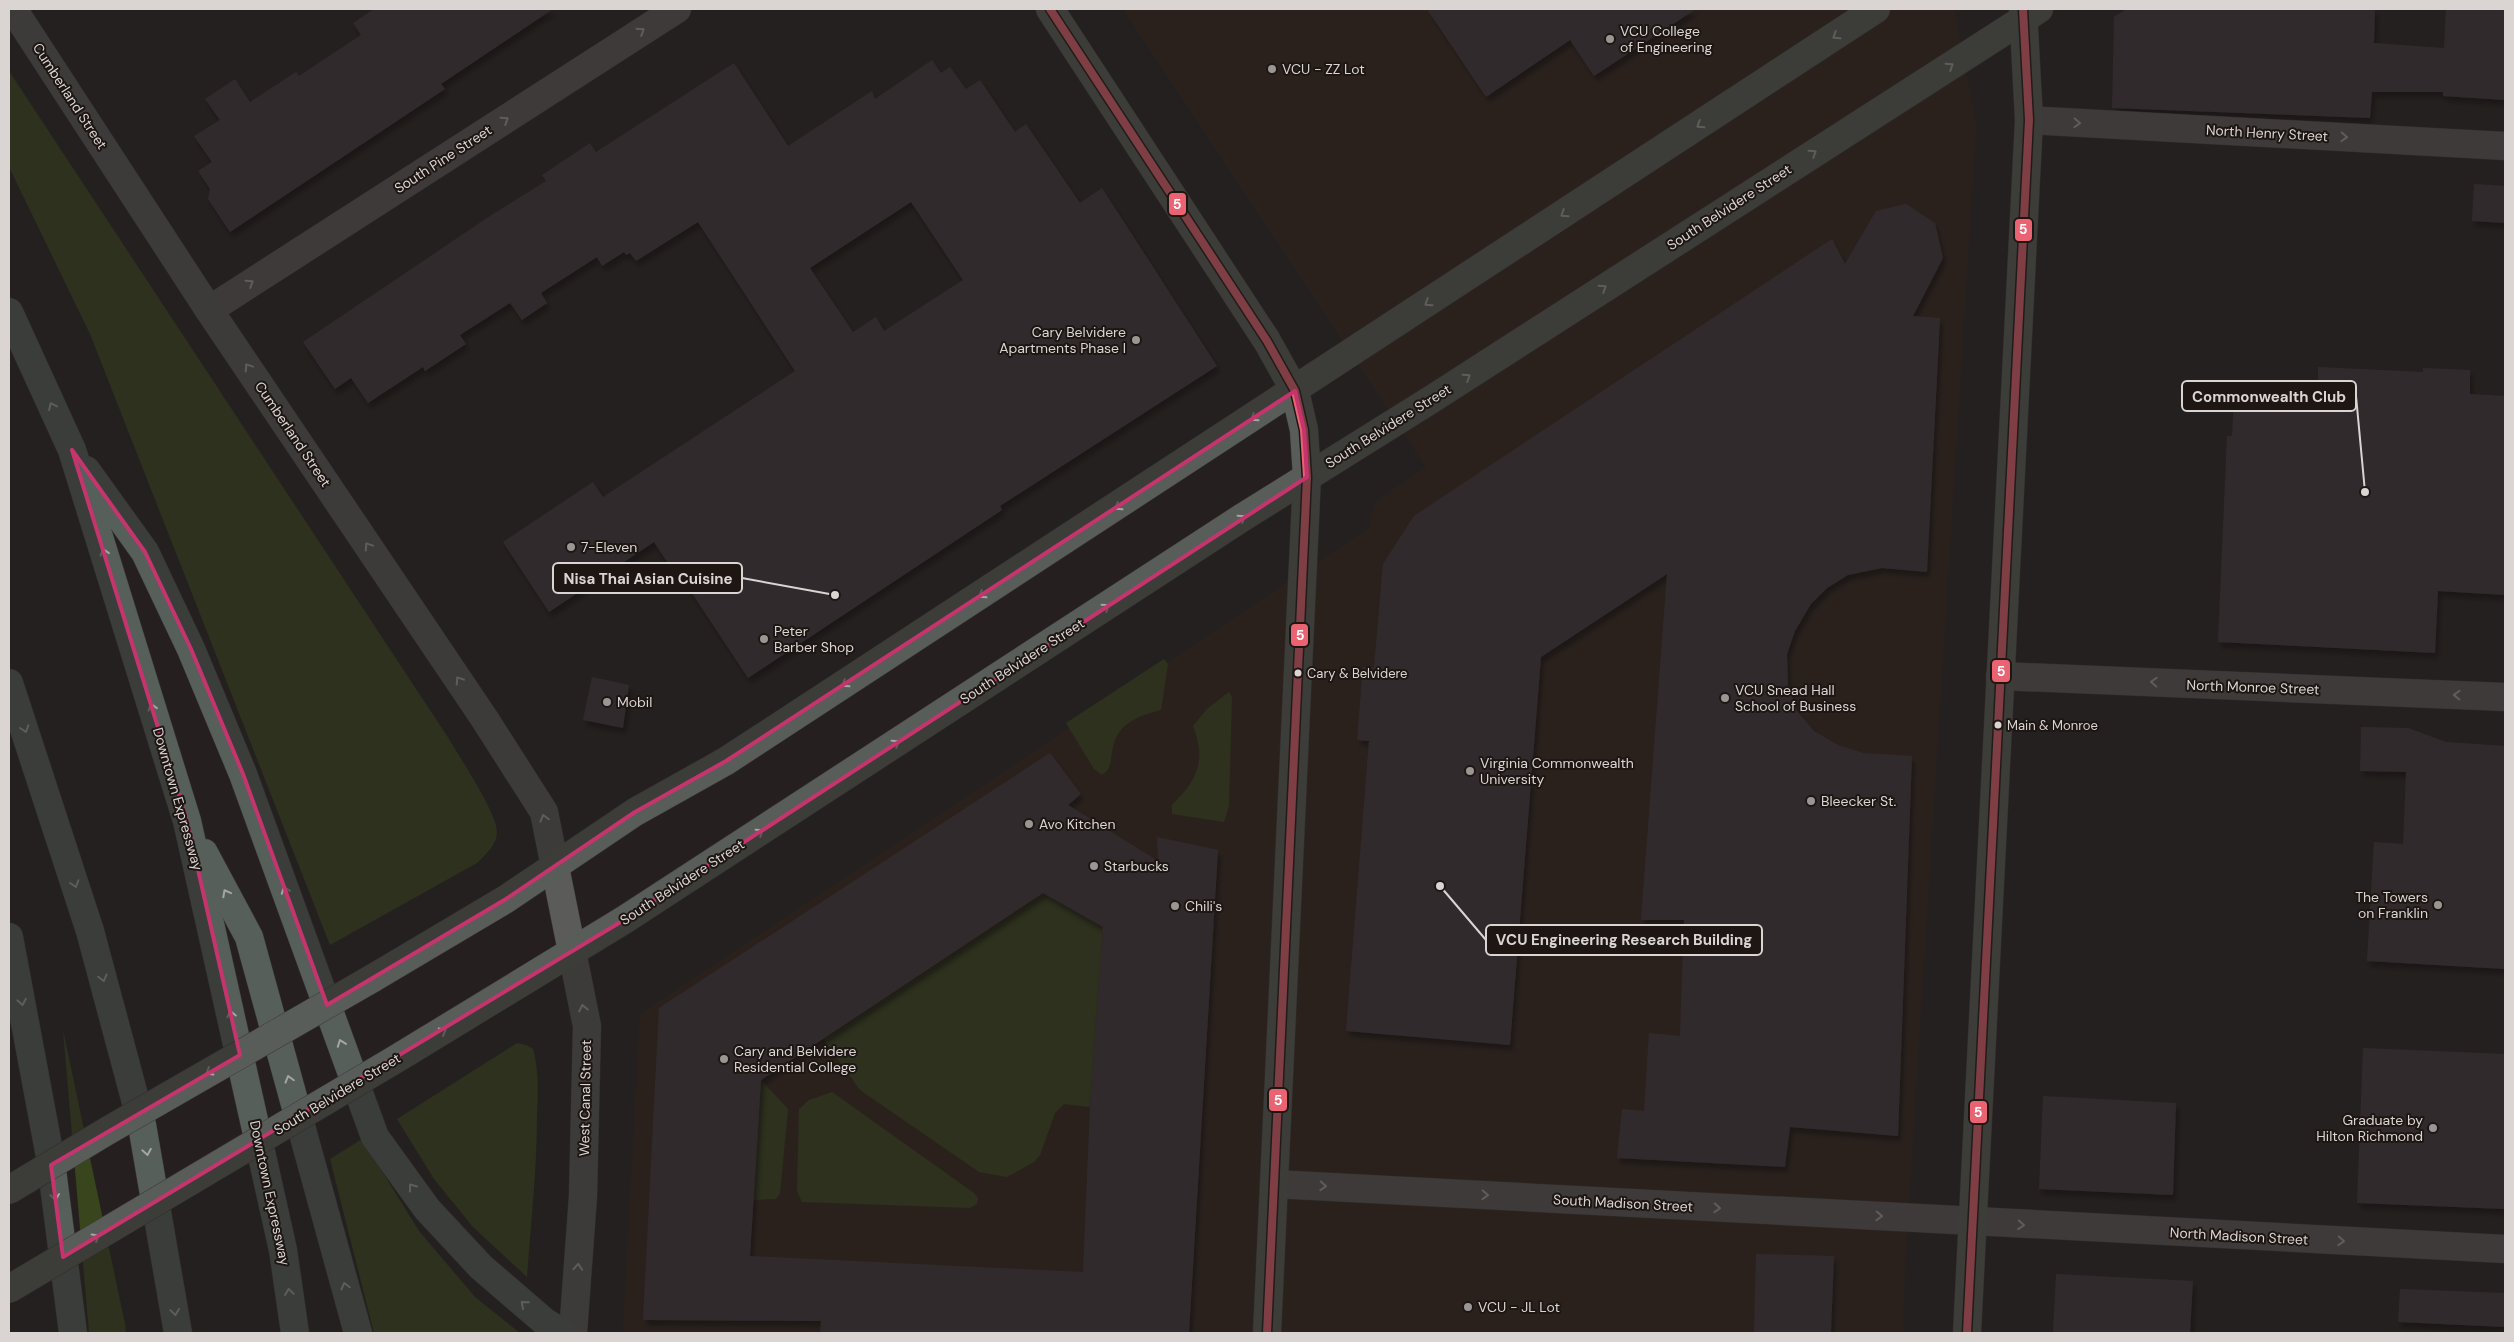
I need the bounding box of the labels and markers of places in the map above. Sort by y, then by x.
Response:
place label: VCU College of Engineering [1620,22,1712,56]
marker: VCU College of Engineering [1604,33,1616,45]
place label: VCU - ZZ Lot [1282,60,1365,78]
marker: VCU - ZZ Lot [1266,63,1278,75]
place label: Cary Belvidere Apartments Phase I [999,323,1126,357]
marker: Cary Belvidere Apartments Phase I [1130,334,1142,346]
callout: Commonwealth Club [2182,381,2356,411]
place label: 7-Eleven [581,538,637,556]
marker: 7-Eleven [565,541,577,553]
callout: Nisa Thai Asian Cuisine [553,563,742,593]
place label: Peter Barber Shop [774,622,854,656]
marker: Peter Barber Shop [758,633,770,645]
place label: Cary & Belvidere [1307,665,1407,682]
marker: Cary & Belvidere [1293,668,1303,678]
place label: VCU Snead Hall School of Business [1735,681,1856,715]
marker: VCU Snead Hall School of Business [1719,692,1731,704]
place label: Mobil [617,693,652,711]
marker: Mobil [601,696,613,708]
place label: Main & Monroe [2007,717,2098,734]
marker: Main & Monroe [1993,720,2003,730]
place label: Virginia Commonwealth University [1480,754,1634,788]
marker: Virginia Commonwealth University [1464,765,1476,777]
place label: Bleecker St. [1821,792,1896,810]
marker: Bleecker St. [1805,795,1817,807]
place label: Avo Kitchen [1039,815,1116,833]
marker: Avo Kitchen [1023,818,1035,830]
place label: Starbucks [1104,857,1169,875]
marker: Starbucks [1088,860,1100,872]
place label: The Towers on Franklin [2355,888,2428,922]
place label: Chili's [1185,897,1222,915]
marker: The Towers on Franklin [2432,899,2444,911]
marker: Chili's [1169,900,1181,912]
callout: VCU Engineering Research Building [1486,925,1762,955]
place label: Cary and Belvidere Residential College [734,1042,856,1076]
marker: Cary and Belvidere Residential College [718,1053,730,1065]
place label: Graduate by Hilton Richmond [2316,1111,2423,1145]
marker: Graduate by Hilton Richmond [2427,1122,2439,1134]
place label: VCU - JL Lot [1478,1298,1560,1316]
marker: VCU - JL Lot [1462,1301,1474,1313]

